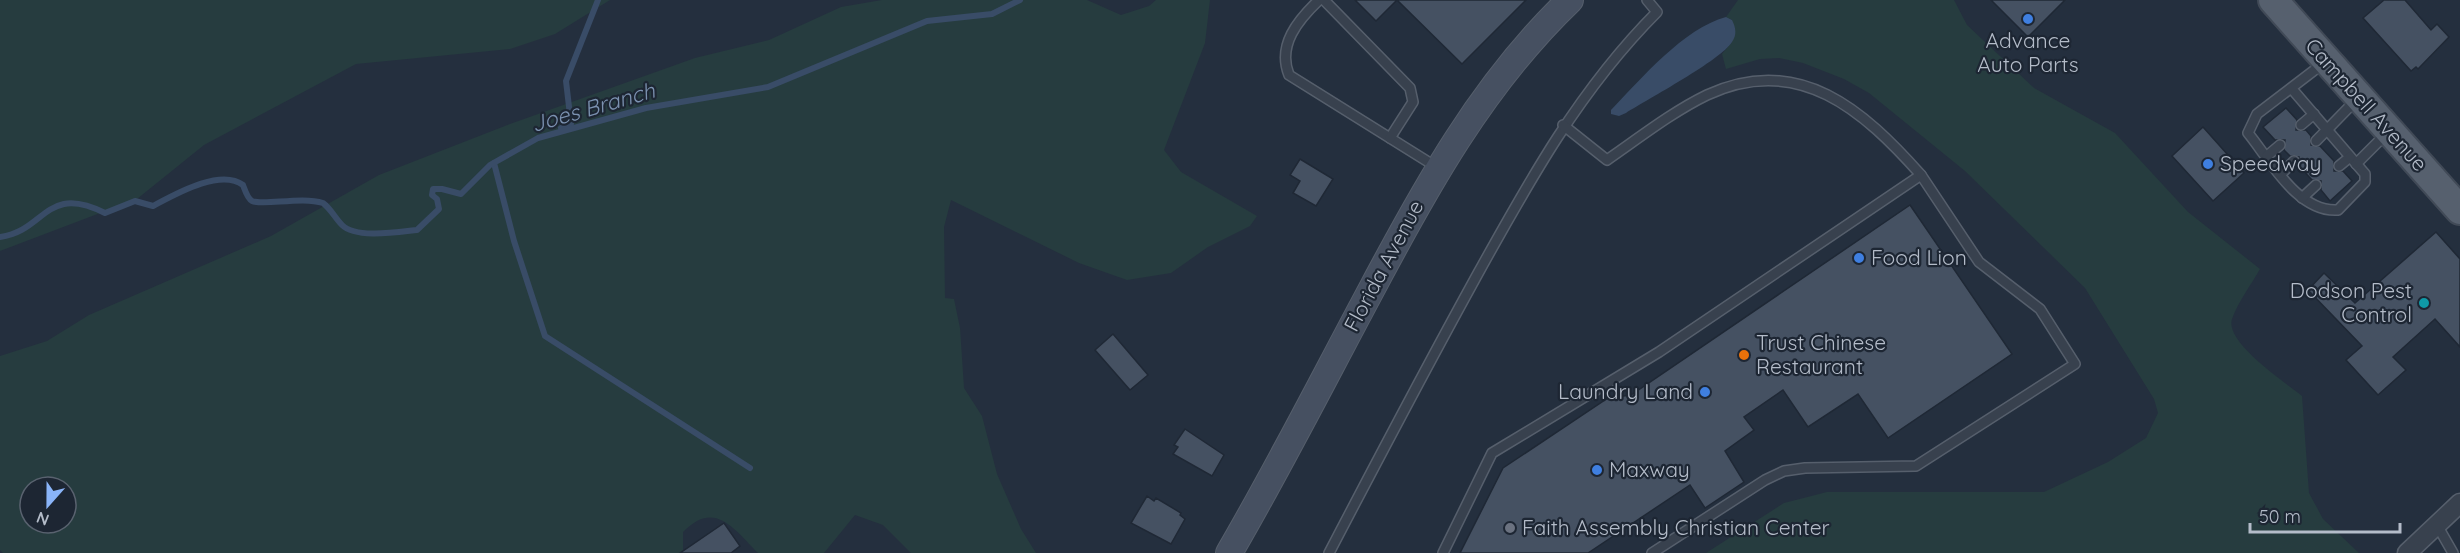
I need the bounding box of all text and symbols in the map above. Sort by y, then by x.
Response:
marker: Advance Auto Parts [2021,12,2035,26]
place label: Advance Auto Parts [1977,27,2079,77]
street label: Campbell Avenue [2300,32,2433,176]
water label: Joes Branch [528,76,658,138]
place label: Speedway [2220,150,2322,176]
marker: Speedway [2201,157,2215,171]
street label: Florida Avenue [1338,196,1429,336]
place label: Food Lion [1871,244,1967,270]
marker: Food Lion [1852,251,1866,265]
place label: Dodson Pest Control [2290,277,2412,327]
marker: Dodson Pest Control [2417,296,2431,310]
place label: Trust Chinese Restaurant [1756,329,1886,379]
marker: Trust Chinese Restaurant [1737,348,1751,362]
place label: Laundry Land [1558,378,1693,404]
marker: Laundry Land [1698,385,1712,399]
place label: Maxway [1609,456,1690,482]
marker: Maxway [1590,463,1604,477]
north arrow [18,475,78,535]
scale bar [2250,496,2400,534]
text: 50 m [2259,505,2301,528]
text: N [34,508,52,530]
place label: Faith Assembly Christian Center [1522,514,1830,540]
marker: Faith Assembly Christian Center [1503,521,1517,535]

